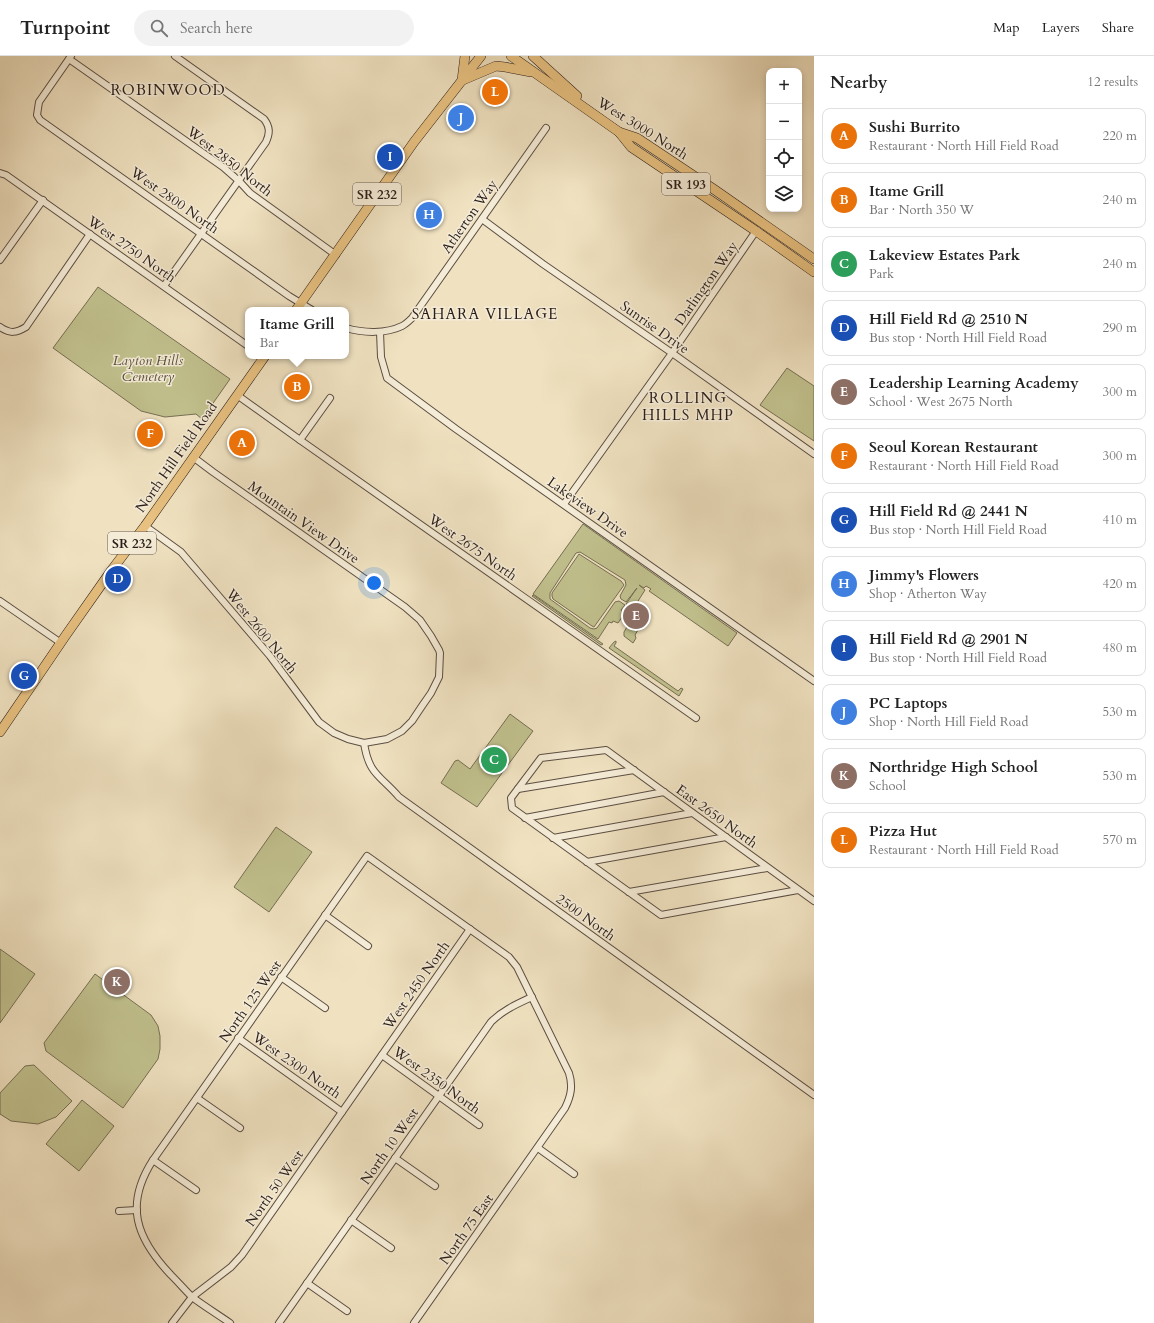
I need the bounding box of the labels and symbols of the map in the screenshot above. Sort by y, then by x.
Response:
pin: L [482,77,508,107]
district label: ROBINWOOD [110,80,226,100]
street label: West 3000 North [593,92,692,164]
pin: J [448,103,474,133]
street label: West 2850 North [182,121,277,201]
pin: I [377,142,403,172]
street label: West 2800 North [126,162,223,238]
road number: SR 193 [662,173,710,195]
street label: Atherton Way [437,175,502,257]
road number: SR 232 [353,183,401,205]
pin: H [416,200,442,230]
street label: West 2750 North [83,211,180,287]
street label: Darlington Way [670,237,743,329]
street label: Sunrise Drive [616,297,693,358]
district label: SAHARA VILLAGE [412,304,558,324]
park label: Layton Hills Cemetery [113,351,183,386]
pin: B [284,372,310,402]
district label: ROLLING HILLS MHP [642,388,734,425]
street label: North Hill Field Road [132,399,220,515]
pin: F [137,419,163,449]
pin: A [229,428,255,458]
street label: Lakeview Drive [544,472,632,542]
street label: Mountain View Drive [244,477,363,568]
street label: West 2675 North [424,509,521,585]
road number: SR 232 [108,532,156,554]
pin: D [105,564,131,594]
your location [364,573,384,593]
street label: West 2600 North [221,584,302,678]
pin: E [623,601,649,631]
pin: G [11,661,37,691]
pin: C [481,745,507,775]
street label: East 2650 North [672,780,762,853]
street label: 2500 North [552,889,620,946]
street label: West 2450 North [378,937,454,1034]
street label: North 125 West [215,956,286,1046]
pin: K [104,967,130,997]
street label: West 2300 North [248,1027,345,1103]
street label: West 2350 North [388,1042,485,1119]
street label: North 10 West [356,1104,423,1188]
street label: North 50 West [241,1146,308,1230]
street label: North 75 East [435,1190,498,1268]

